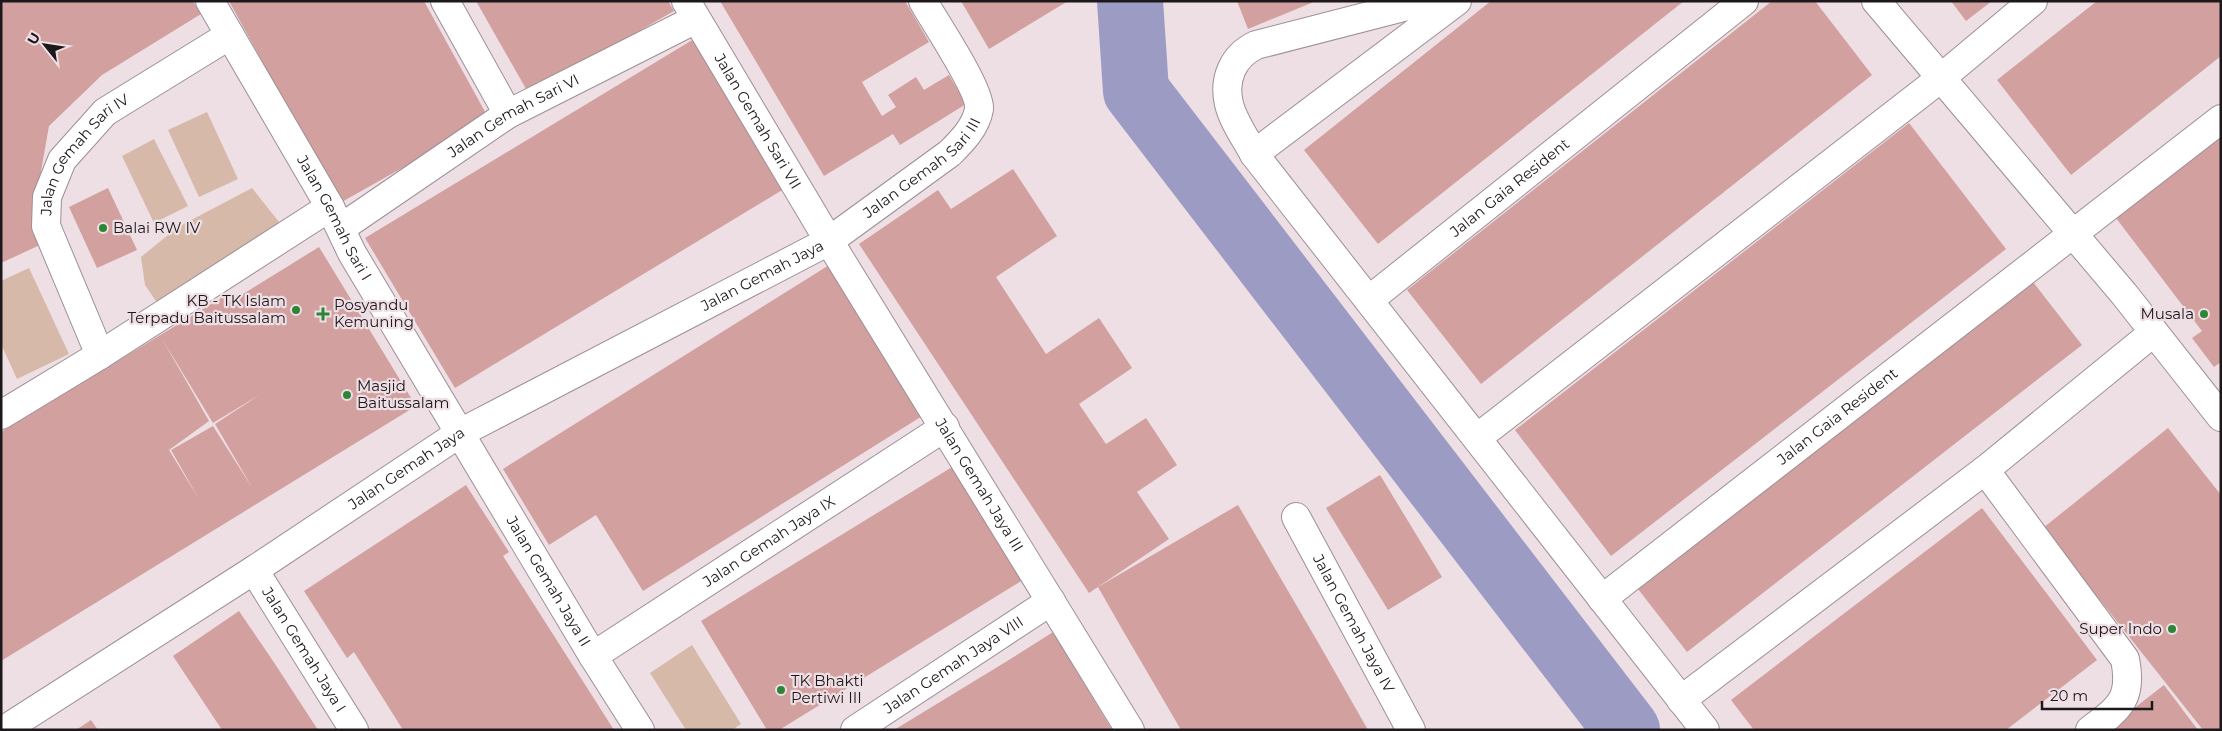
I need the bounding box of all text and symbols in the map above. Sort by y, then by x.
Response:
north arrow [20,20,70,70]
text: U [23,29,44,48]
street label: Jalan Gemah Sari VII [710,49,806,192]
street label: Jalan Gemah Sari VI [443,70,582,162]
street label: Jalan Gemah Sari IV [36,89,133,217]
street label: Jalan Gemah Sari III [858,115,984,223]
street label: Jalan Gaia Resident [1445,134,1573,241]
street label: Jalan Gemah Sari I [292,151,376,284]
place label: Balai RW IV [113,218,201,237]
marker: Balai RW IV [97,222,109,234]
street label: Jalan Gemah Jaya [697,236,827,315]
place label: KB - TK Islam Terpadu Baitussalam [128,291,286,327]
place label: Posyandu Kemuning [334,295,414,331]
marker: KB - TK Islam Terpadu Baitussalam [290,304,302,316]
place label: Musala [2141,304,2194,323]
marker: Posyandu Kemuning [316,307,330,321]
marker: Musala [2198,308,2210,320]
street label: Jalan Gaia Resident [1772,363,1901,469]
place label: Masjid Baitussalam [357,376,450,412]
marker: Masjid Baitussalam [341,389,353,401]
street label: Jalan Gemah Jaya III [931,414,1028,555]
street label: Jalan Gemah Jaya [344,423,468,514]
street label: Jalan Gemah Jaya IX [698,491,838,591]
street label: Jalan Gemah Jaya II [502,512,595,650]
street label: Jalan Gemah Jaya IV [1308,550,1399,696]
street label: Jalan Gemah Jaya I [257,582,350,716]
street label: Jalan Gemah Jaya VIII [879,612,1027,718]
place label: Super Indo [2079,619,2162,638]
marker: Super Indo [2166,623,2178,635]
place label: TK Bhakti Pertiwi III [791,671,864,707]
scale bar [2042,678,2152,710]
marker: TK Bhakti Pertiwi III [775,684,787,696]
text: 20 m [2050,686,2088,705]

